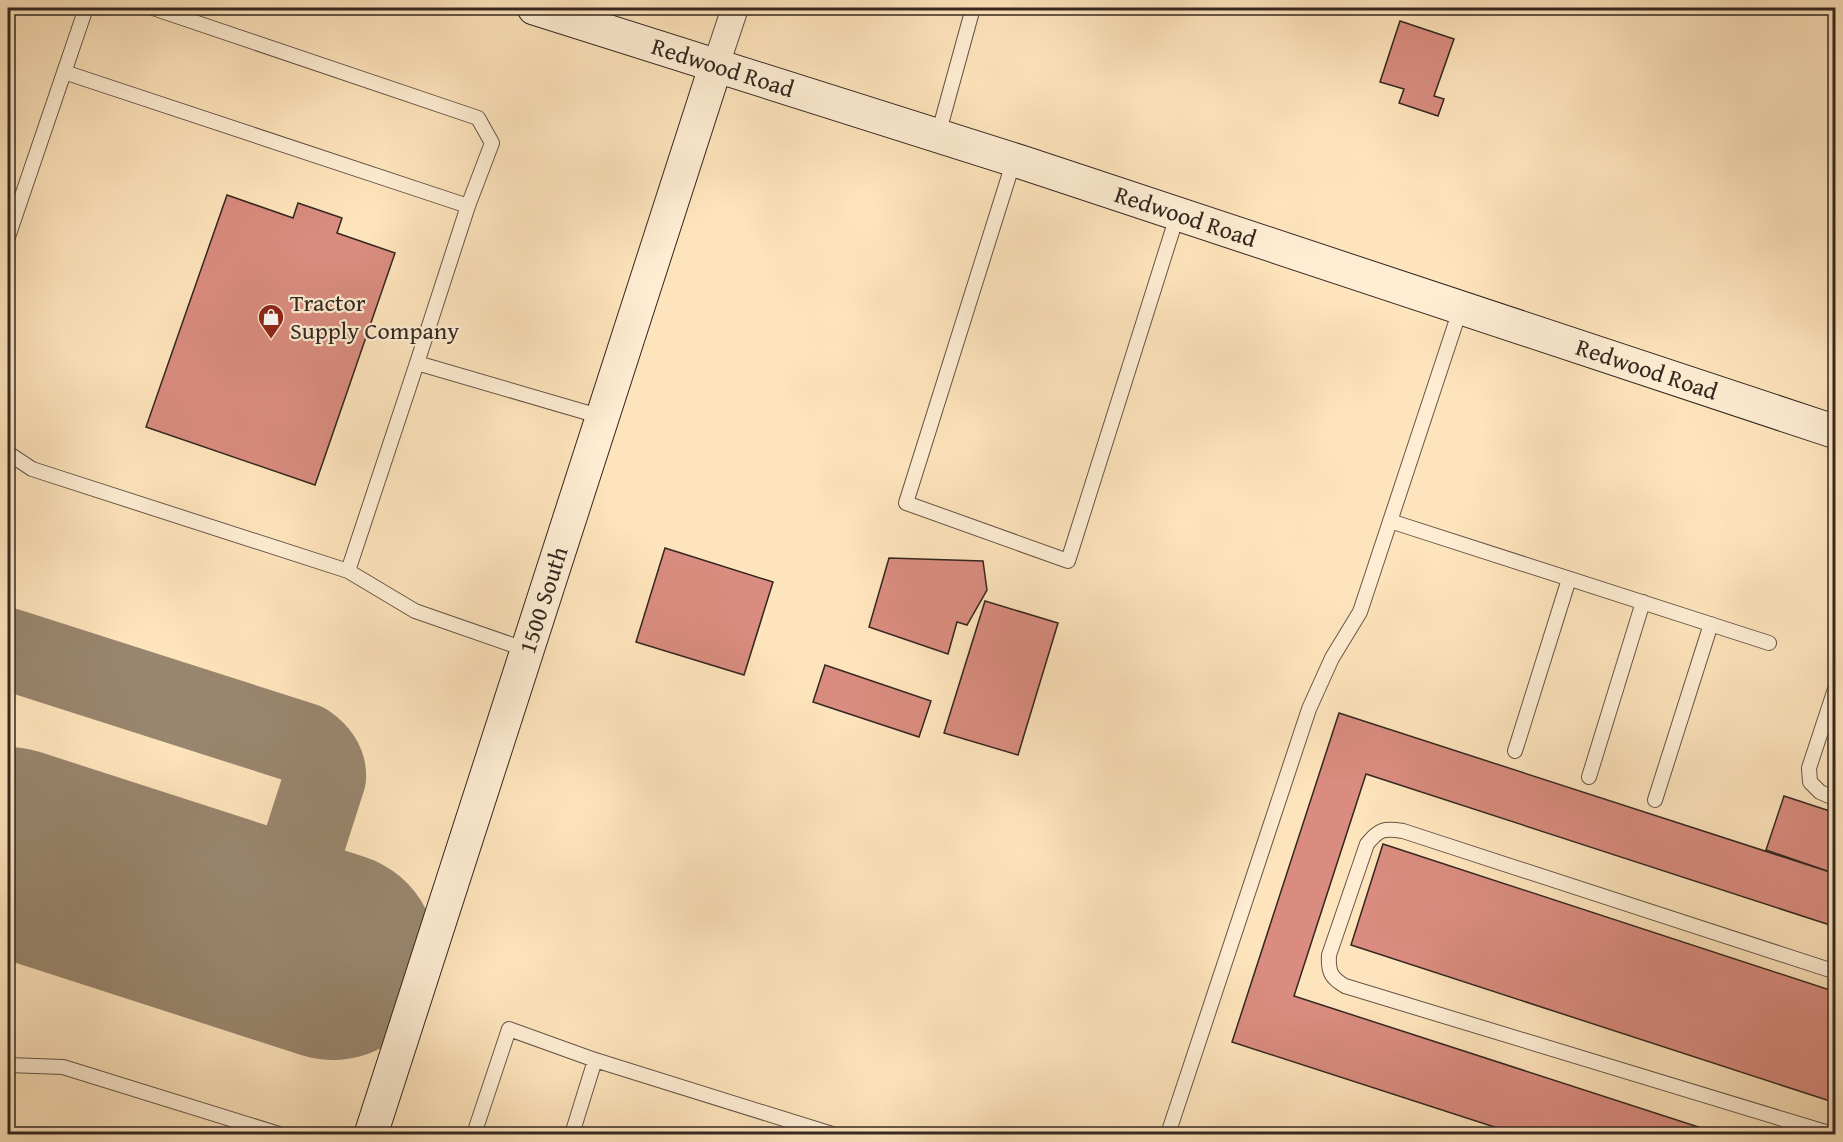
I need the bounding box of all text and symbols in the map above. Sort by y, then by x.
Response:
street label: Redwood Road [647,28,799,106]
street label: Redwood Road [1110,176,1261,256]
place label: Tractor Supply Company [290,285,459,348]
shop icon: Tractor Supply Company [256,302,286,340]
street label: Redwood Road [1571,329,1723,409]
street label: 1500 South [509,542,577,658]

